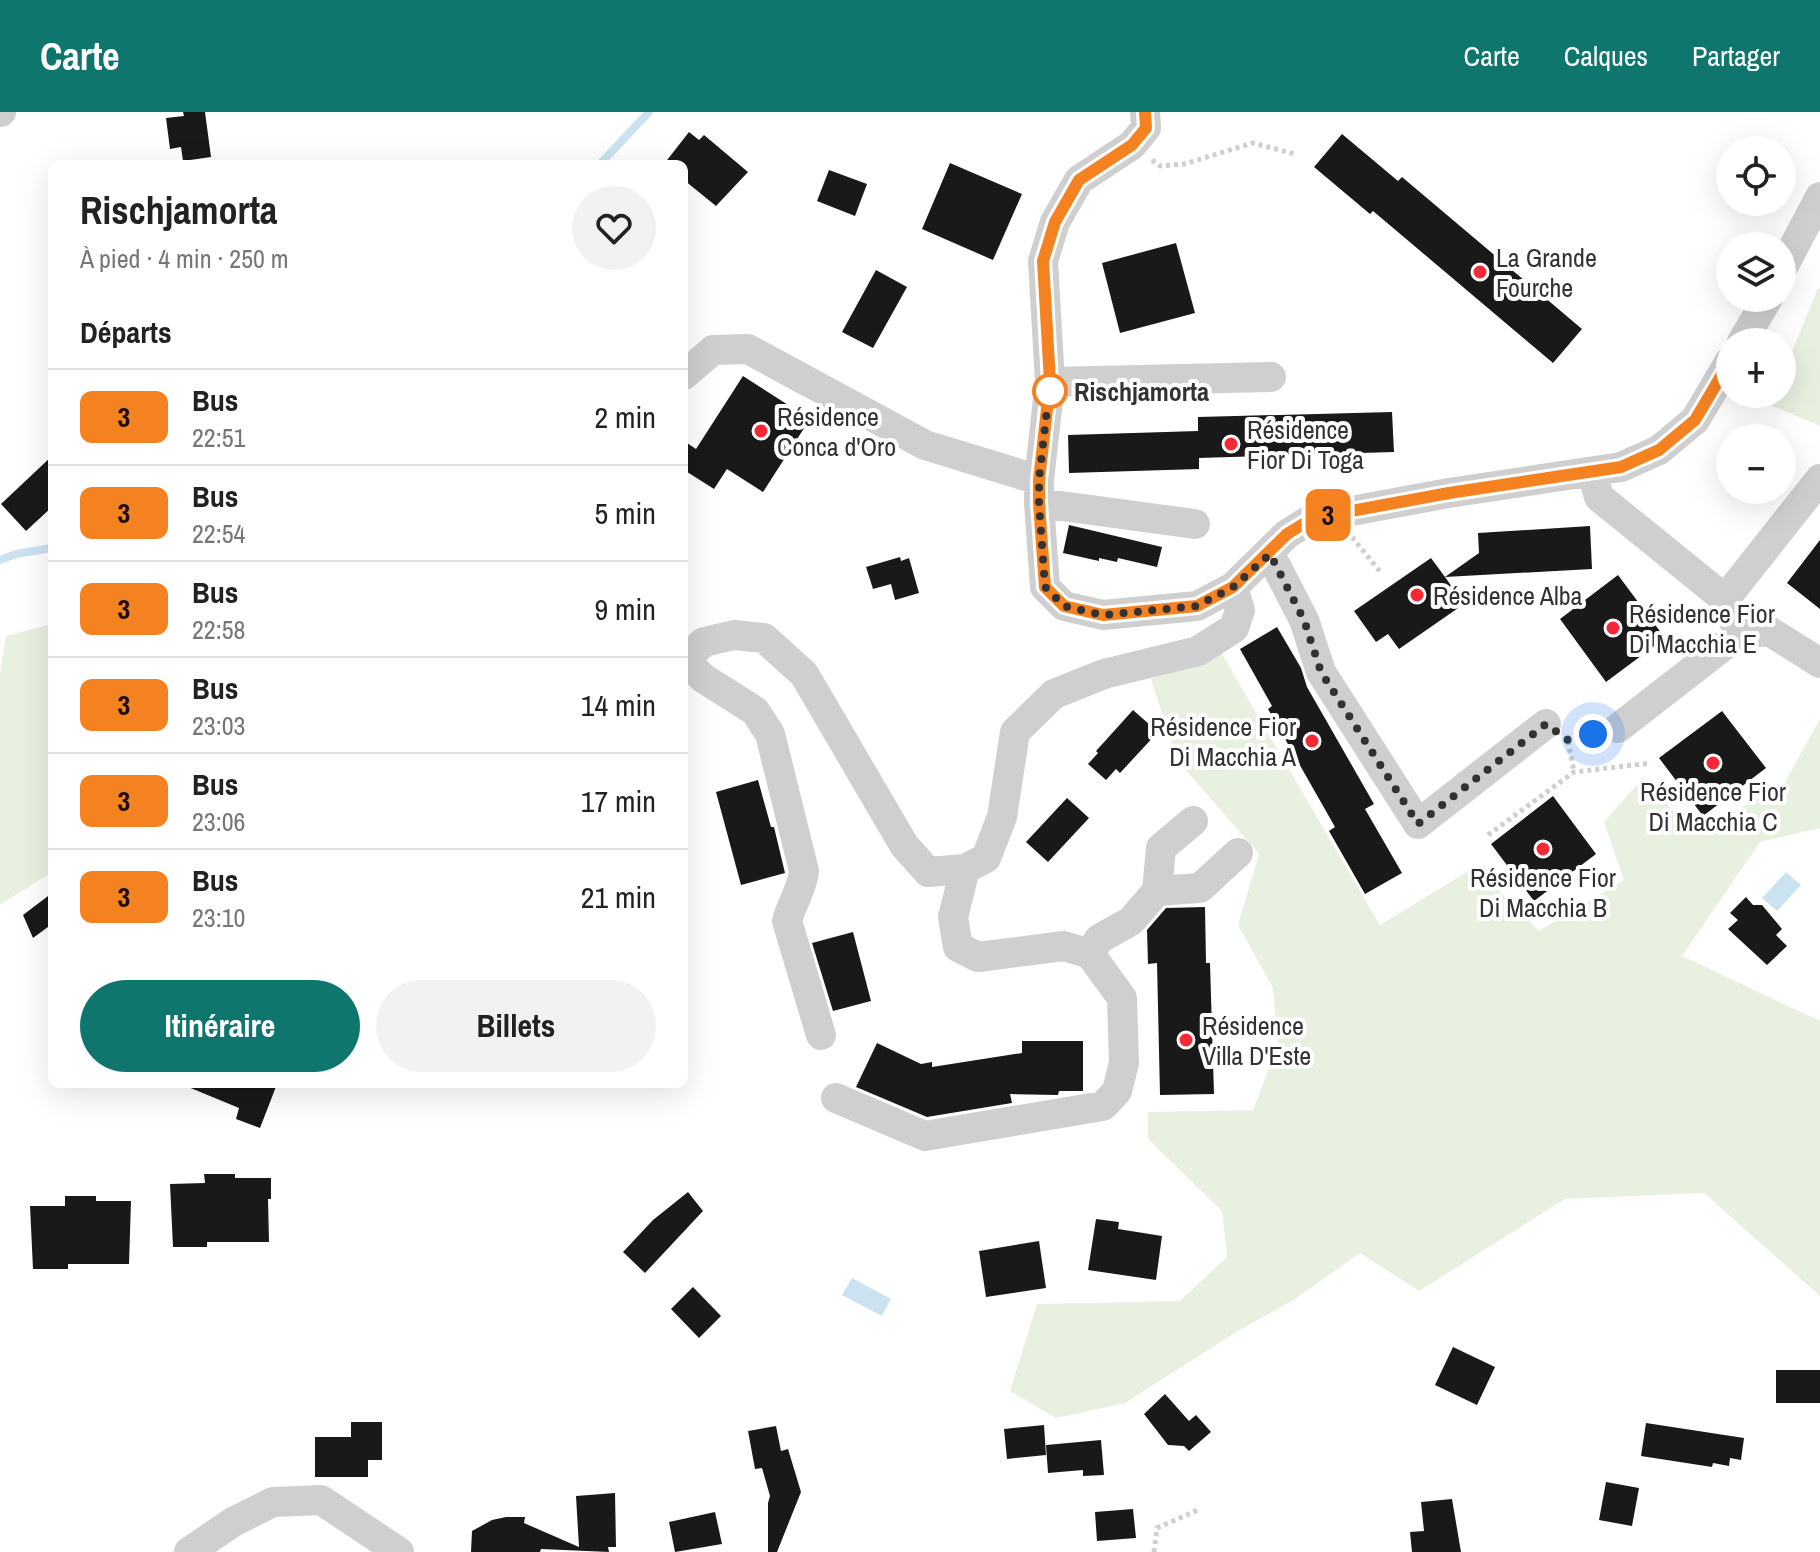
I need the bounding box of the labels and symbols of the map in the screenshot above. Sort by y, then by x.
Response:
place label: La Grande Fourche [1496,240,1597,305]
marker: La Grande Fourche [1471,263,1489,281]
marker: Rischjamorta [1033,374,1067,408]
place label: Rischjamorta [1074,374,1209,409]
place label: Résidence Conca d'Oro [777,399,896,464]
place label: Résidence Fior Di Toga [1247,412,1364,477]
marker: Résidence Conca d'Oro [752,422,770,440]
marker: Résidence Fior Di Toga [1222,435,1240,453]
line badge: 3 [1302,489,1354,541]
place label: Résidence Alba [1433,578,1582,613]
marker: Résidence Alba [1408,586,1426,604]
place label: Résidence Fior Di Macchia E [1629,596,1775,661]
marker: Résidence Fior Di Macchia E [1604,619,1622,637]
place label: Résidence Fior Di Macchia A [1150,709,1297,774]
your location [1573,714,1613,754]
marker: Résidence Fior Di Macchia A [1303,732,1321,750]
marker: Résidence Fior Di Macchia C [1704,754,1722,772]
place label: Résidence Fior Di Macchia C [1640,774,1786,839]
marker: Résidence Fior Di Macchia B [1534,840,1552,858]
place label: Résidence Fior Di Macchia B [1470,860,1616,925]
place label: Résidence Villa D'Este [1202,1008,1311,1073]
marker: Résidence Villa D'Este [1177,1031,1195,1049]

